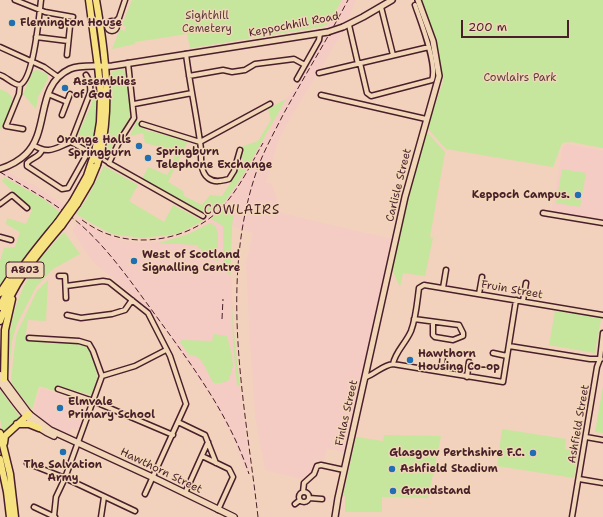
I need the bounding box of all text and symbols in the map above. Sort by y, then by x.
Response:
park label: Sighthill Cemetery [182,9,232,35]
street label: Keppochhill Road [248,10,340,40]
scale bar [463,12,571,38]
place label: Flemington House [20,16,122,30]
marker: Flemington House [7,18,17,28]
text: 200 m [468,19,507,35]
park label: Cowlairs Park [483,71,557,85]
place label: Assemblies of God [73,75,136,101]
marker: Assemblies of God [60,83,70,93]
place label: Orange Halls Springburn [57,133,131,159]
marker: Orange Halls Springburn [134,141,144,151]
place label: Springburn Telephone Exchange [156,145,272,171]
street label: Carlisle Street [384,147,414,223]
marker: Springburn Telephone Exchange [143,153,153,163]
place label: Keppoch Campus. [472,188,570,202]
marker: Keppoch Campus. [573,190,583,200]
district label: COWLAIRS [204,203,280,219]
place label: West of Scotland Signalling Centre [142,248,240,274]
marker: West of Scotland Signalling Centre [129,256,139,266]
road number: A803 [6,262,44,278]
street label: Fruin Street [480,278,544,302]
place label: Hawthorn Housing Co-op [418,347,500,373]
marker: Hawthorn Housing Co-op [405,355,415,365]
street label: Finlas Street [333,379,361,447]
street label: Ashfield Street [566,384,592,464]
place label: Elmvale Primary School [68,395,155,421]
marker: Elmvale Primary School [55,403,65,413]
street label: Hawthorn Street [118,445,204,497]
place label: Glasgow Perthshire F.C. [389,446,525,460]
marker: The Salvation Army [58,447,68,457]
marker: Glasgow Perthshire F.C. [528,448,538,458]
place label: The Salvation Army [24,458,102,484]
place label: Ashfield Stadium [400,462,498,476]
marker: Ashfield Stadium [387,464,397,474]
place label: Grandstand [401,484,471,498]
marker: Grandstand [388,486,398,496]

